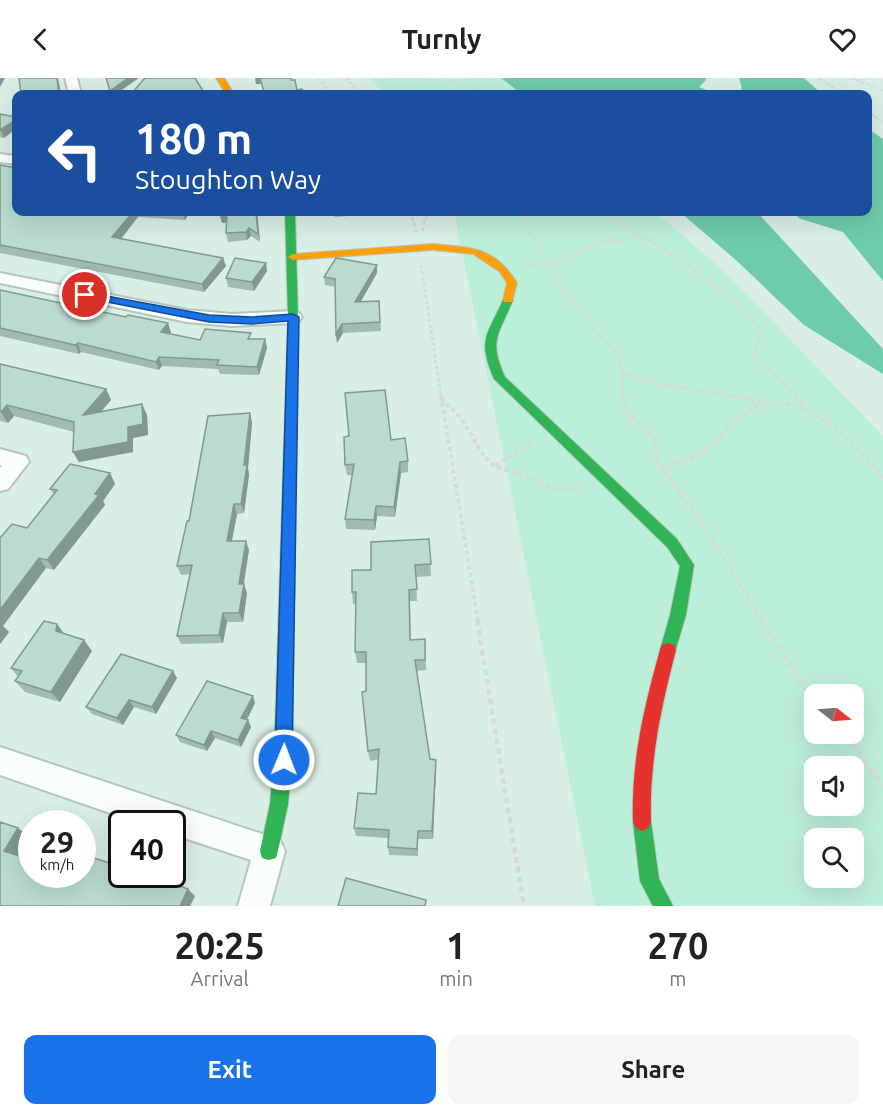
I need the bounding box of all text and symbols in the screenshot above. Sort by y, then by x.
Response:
icon: back [24,23,57,56]
icon: heart [826,23,859,56]
text: Turnly [402,24,481,54]
icon: left [36,114,114,192]
text: 180 m [135,115,252,162]
text: Stoughton Way [135,164,321,194]
pin [59,269,110,320]
icon: arrive [68,278,101,311]
north arrow [804,684,864,744]
map controls [804,684,864,888]
position arrow [252,728,316,792]
button: sound [804,756,864,816]
speed limit sign: 40 [108,810,186,888]
text: 29 [40,825,74,859]
button: search [804,828,864,888]
text: km/h [40,856,74,873]
text: 20:25 [175,925,265,966]
text: 1 [446,925,466,966]
text: 270 [647,925,708,966]
text: Arrival [191,967,249,990]
text: min [439,967,473,990]
text: m [669,967,687,990]
button: Exit [24,1035,436,1104]
button: Share [448,1035,859,1104]

